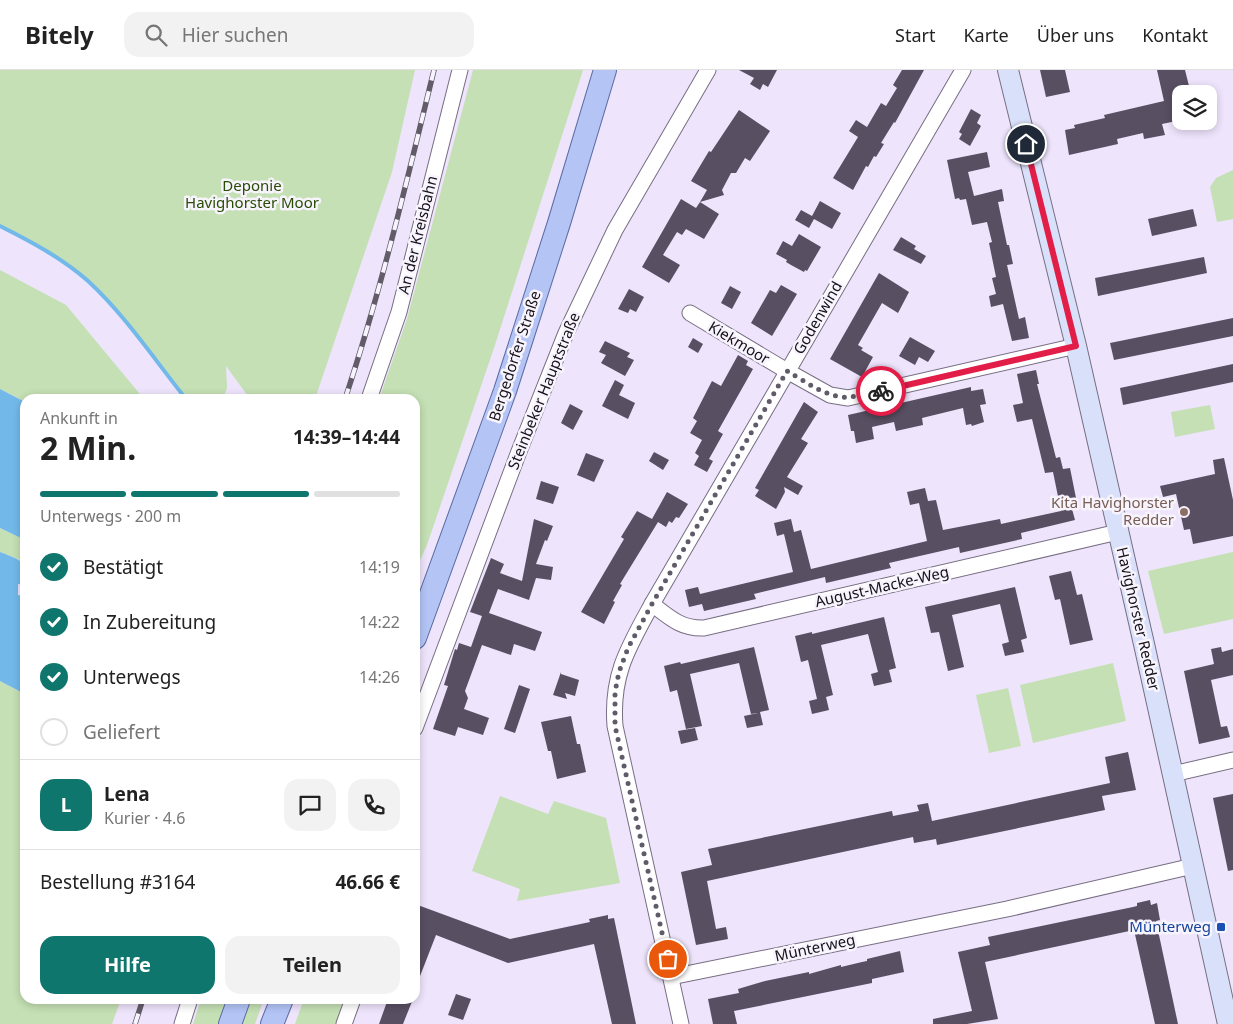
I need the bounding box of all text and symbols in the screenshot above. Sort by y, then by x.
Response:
search box [124,12,474,57]
text: Bitely [25,18,94,51]
icon: search [142,21,170,49]
text: Hier suchen [182,22,288,48]
text: Start [895,23,935,47]
text: Karte [963,23,1009,47]
text: Über uns [1037,23,1114,47]
text: Kontakt [1142,23,1208,47]
map controls [1172,85,1217,130]
button: layers [1172,85,1217,130]
pin [1005,123,1047,165]
icon: home [1012,130,1040,158]
street label: An der Kreisbahn [393,173,441,296]
park label: Deponie Havighorster Moor [185,175,319,212]
street label: Godenwind [788,277,846,358]
street label: Bergedorfer Straße [484,288,545,423]
street label: Steinbeker Hauptstraße [502,309,584,472]
street label: Kiekmoor [705,316,774,368]
courier [856,366,906,416]
icon: bike [867,377,895,405]
text: Ankunft in [40,407,118,429]
text: 14:39–14:44 [293,424,400,450]
text: 2 Min. [40,426,136,469]
place label: Kita Havighorster Redder [1051,492,1174,529]
text: Unterwegs · 200 m [40,505,181,527]
marker: Kita Havighorster Redder [1178,506,1190,518]
street label: Havighorster Redder [1113,545,1165,693]
icon: check [40,553,68,581]
text: Bestätigt [83,554,163,580]
text: 14:19 [359,556,400,578]
street label: August-Macke-Weg [813,561,951,611]
icon: check [40,608,68,636]
text: In Zubereitung [83,609,216,635]
text: 14:22 [359,611,400,633]
icon: check [40,663,68,691]
text: Unterwegs [83,664,181,690]
text: 14:26 [359,666,400,688]
text: Geliefert [83,719,160,745]
button: chat [284,779,336,831]
button: phone [348,779,400,831]
text: Lena [104,781,150,807]
text: L [61,792,71,818]
text: Kurier · 4.6 [104,807,185,829]
text: Bestellung #3164 [40,869,195,895]
text: 46.66 € [335,869,400,895]
place label: Münterweg [1129,916,1211,936]
marker: Münterweg [1215,921,1227,933]
street label: Münterweg [773,929,857,965]
button: Hilfe [40,936,215,994]
button: Teilen [225,936,400,994]
pin [647,938,689,980]
icon: bag [654,945,682,973]

